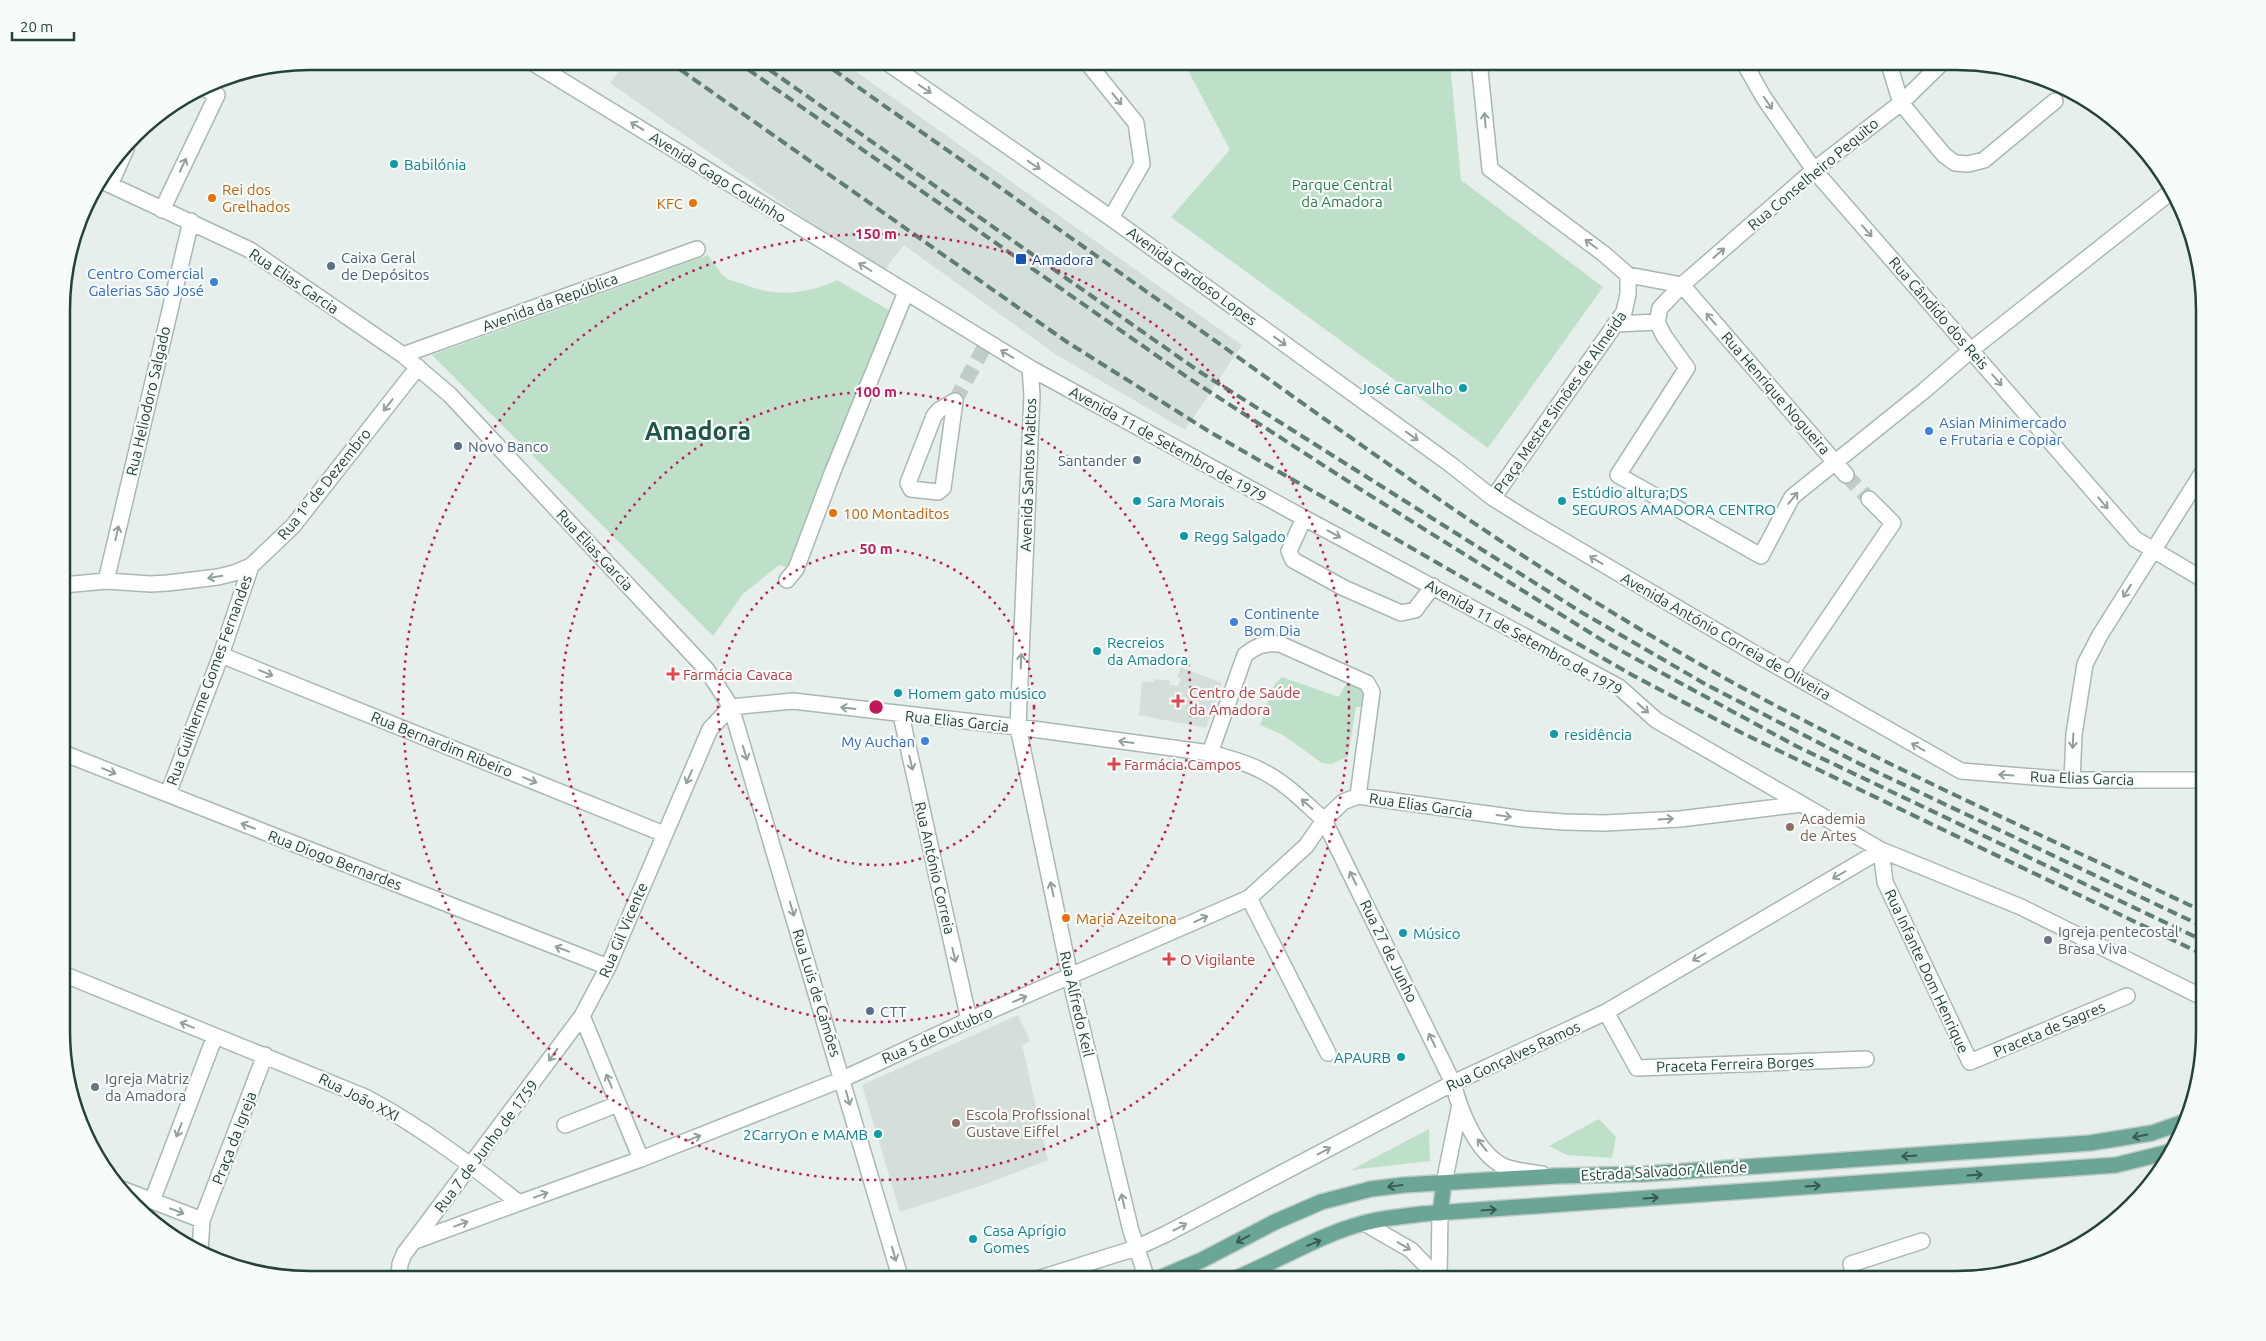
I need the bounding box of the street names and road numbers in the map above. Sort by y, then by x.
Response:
street label: Rua Conselheiro Pequito [1744,114,1882,234]
street label: Avenida Gago Coutinho [647,128,789,226]
street label: Avenida Cardoso Lopes [1124,223,1260,329]
street label: Rua Elias Garcia [246,245,342,317]
street label: Rua Cândido dos Reis [1886,253,1992,373]
street label: Avenida da República [480,270,620,334]
street label: Praça Mestre Simões de Almeida [1490,308,1630,496]
street label: Rua Heliodoro Salgado [123,325,173,477]
street label: Rua Henrique Nogueira [1718,328,1834,458]
street label: Avenida 11 de Setembro de 1979 [1067,383,1269,505]
street label: Avenida Santos Mattos [1017,398,1039,552]
street label: Rua 1º de Dezembro [274,425,374,543]
street label: Rua Elias Garcia [553,506,637,594]
street label: Avenida António Correia de Oliveira [1618,569,1834,703]
street label: Rua Guilherme Gomes Fernandes [163,573,255,787]
street label: Avenida 11 de Setembro de 1979 [1423,576,1625,698]
street label: Rua Elias Garcia [904,707,1010,735]
street label: Rua Bernardim Ribeiro [369,708,515,780]
street label: Rua Elias Garcia [2030,768,2134,788]
street label: Rua Elias Garcia [1368,789,1474,821]
street label: Rua António Correia [911,800,959,936]
street label: Rua Diogo Bernardes [266,827,404,893]
street label: Rua Gil Vicente [595,880,651,980]
street label: Rua Infante Dom Henrique [1881,886,1973,1056]
street label: Rua 27 de Junho [1357,897,1421,1005]
street label: Rua Luis de Camões [789,927,845,1059]
street label: Rua Alfredo Keil [1057,949,1097,1059]
street label: Praceta de Sagres [1991,998,2107,1060]
street label: Rua 5 de Outubro [879,1003,995,1067]
street label: Rua Gonçalves Ramos [1443,1018,1583,1094]
street label: Praceta Ferreira Borges [1656,1053,1814,1075]
street label: Rua João XXI [316,1070,402,1124]
street label: Rua 7 de Junho de 1759 [431,1077,541,1215]
street label: Praça da Igreja [208,1089,260,1187]
street label: Estrada Salvador Allende [1580,1158,1748,1184]

